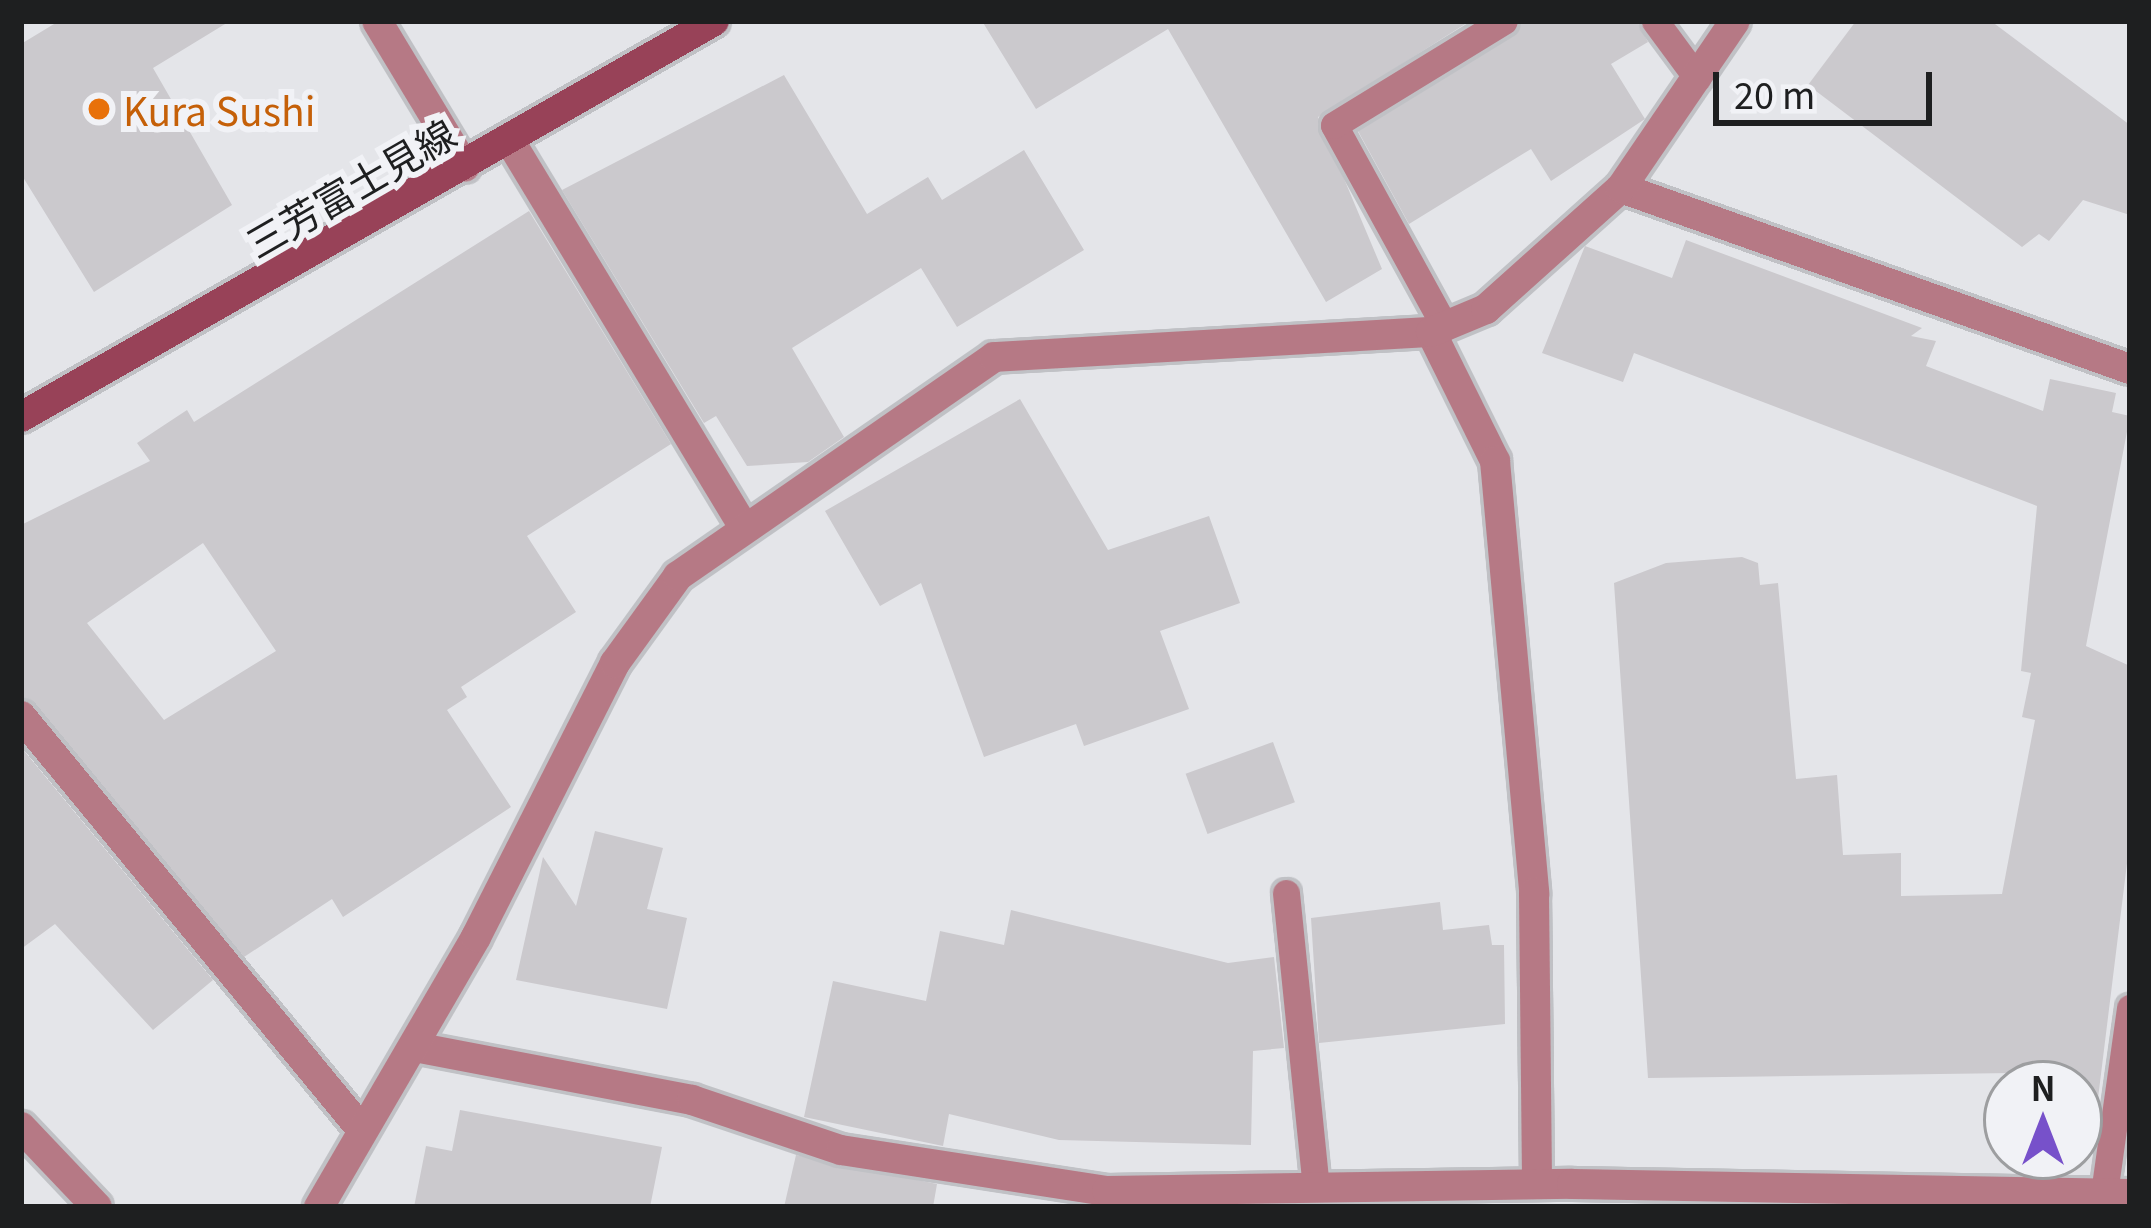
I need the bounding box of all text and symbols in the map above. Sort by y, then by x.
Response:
scale bar [1719,48,1938,122]
text: 20 m [1734,67,1815,119]
place label: Kura Sushi [123,86,315,132]
marker: Kura Sushi [86,96,112,122]
street label: 三芳富士見線 [237,108,463,266]
north arrow [1983,1060,2103,1180]
text: N [2031,1063,2055,1111]

